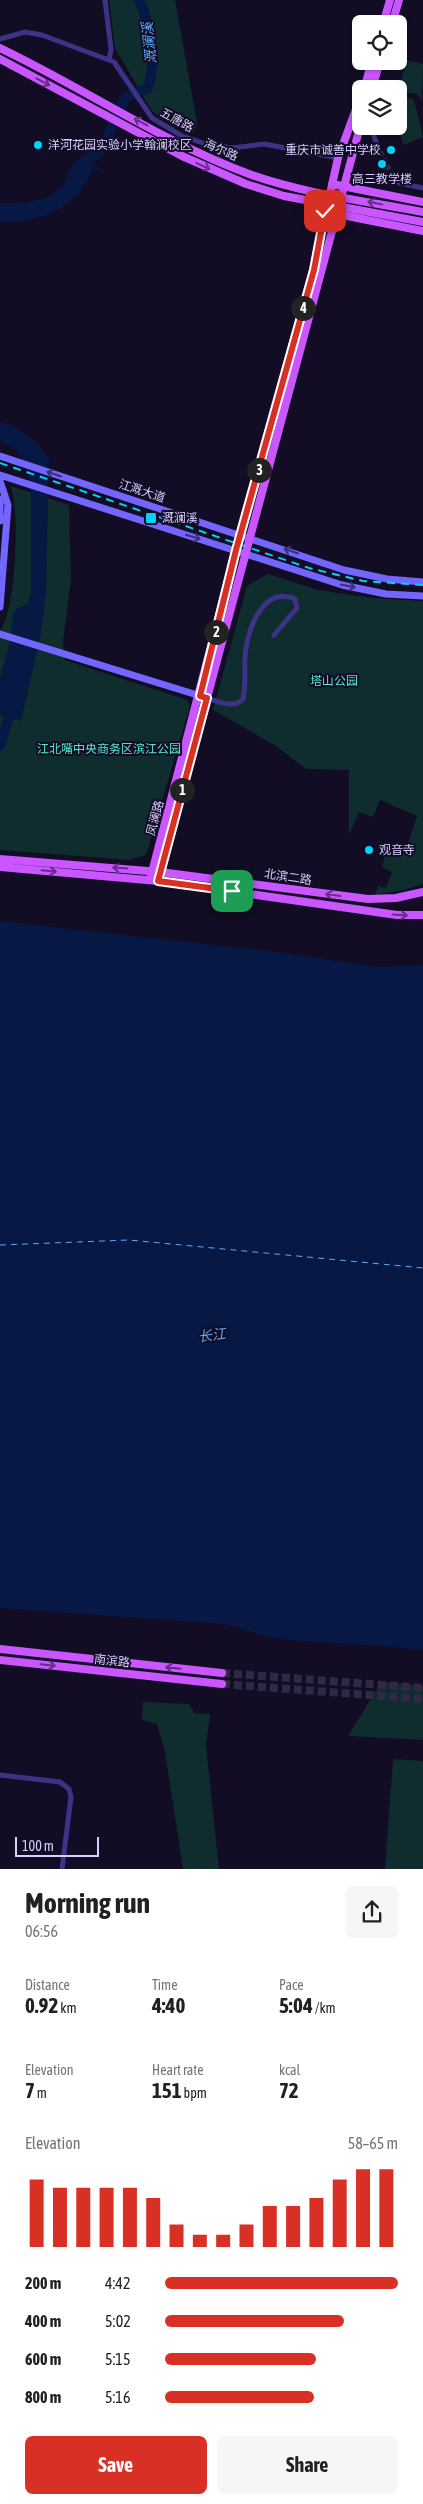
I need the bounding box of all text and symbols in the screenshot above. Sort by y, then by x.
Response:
map controls [352,15,407,135]
button: locate [352,15,407,70]
water label: 溉澜溪 [139,19,159,65]
one-way arrow [35,78,50,87]
button: layers [352,80,407,135]
street label: 五唐路 [158,105,196,135]
one-way arrow [133,117,148,127]
street label: 海尔路 [202,136,240,164]
place label: 洋河花园实验小学翰澜校区 [48,138,192,152]
marker: 洋河花园实验小学翰澜校区 [32,139,44,151]
place label: 重庆市诚善中学校 [285,143,381,157]
marker: 重庆市诚善中学校 [385,144,397,156]
marker: 高三教学楼 [376,158,388,170]
one-way arrow [195,161,210,171]
place label: 高三教学楼 [352,172,412,186]
pin [304,190,346,232]
icon: check [311,197,339,225]
one-way arrow [367,198,383,208]
pin: 4 [290,296,316,320]
text: 4 [300,300,307,316]
pin: 3 [246,458,272,482]
text: 3 [256,462,263,478]
one-way arrow [47,469,63,478]
street label: 江溉大道 [117,477,167,505]
marker: 溉澜溪 [144,511,158,525]
place label: 溉澜溪 [162,511,198,525]
one-way arrow [184,532,200,542]
one-way arrow [283,546,299,556]
one-way arrow [339,582,355,591]
pin: 2 [204,620,228,644]
text: 2 [213,624,220,640]
park label: 塔山公园 [310,674,358,688]
park label: 江北嘴中央商务区滨江公园 [37,742,181,756]
pin: 1 [170,778,194,802]
text: 1 [179,782,186,798]
street label: 凤澜路 [144,799,166,837]
place label: 观音寺 [379,843,415,857]
marker: 观音寺 [363,844,375,856]
one-way arrow [112,864,128,873]
one-way arrow [40,866,56,876]
street label: 北滨二路 [263,867,313,887]
pin [211,870,253,912]
icon: arrive [218,877,246,905]
one-way arrow [325,889,341,899]
one-way arrow [392,910,408,919]
water label: 长江 [197,1325,229,1345]
street label: 南滨路 [93,1652,131,1670]
one-way arrow [40,1660,56,1670]
one-way arrow [165,1663,181,1673]
scale bar [15,1834,99,1857]
text: 100 m [22,1838,54,1854]
button: share [346,1886,398,1938]
text: Morning run [25,1887,150,1919]
text: 06:56 [25,1922,58,1940]
text: Distance [25,1977,70,1993]
text: Time [152,1977,178,1993]
text: Pace [279,1977,304,1993]
text: 0.92 [25,1993,58,2017]
text: 4:40 [152,1993,185,2017]
text: 5:04 [279,1993,313,2017]
text: km [58,2000,77,2016]
text: /km [313,2000,336,2016]
text: Elevation [25,2062,74,2078]
text: Heart rate [152,2062,204,2078]
text: kcal [279,2062,300,2078]
text: 7 [25,2078,35,2102]
text: 151 [152,2078,182,2102]
text: 72 [279,2078,299,2102]
text: m [35,2085,47,2101]
text: bpm [182,2085,207,2101]
text: Elevation [25,2134,80,2152]
text: 58–65 m [348,2134,398,2152]
text: 200 m [25,2274,61,2292]
text: 4:42 [105,2274,130,2292]
text: 400 m [25,2312,61,2330]
text: 5:02 [105,2312,131,2330]
text: 600 m [25,2350,61,2368]
text: 5:15 [105,2350,130,2368]
text: 800 m [25,2388,61,2406]
text: 5:16 [105,2388,130,2406]
button: Save [25,2436,207,2494]
button: Share [217,2436,398,2494]

